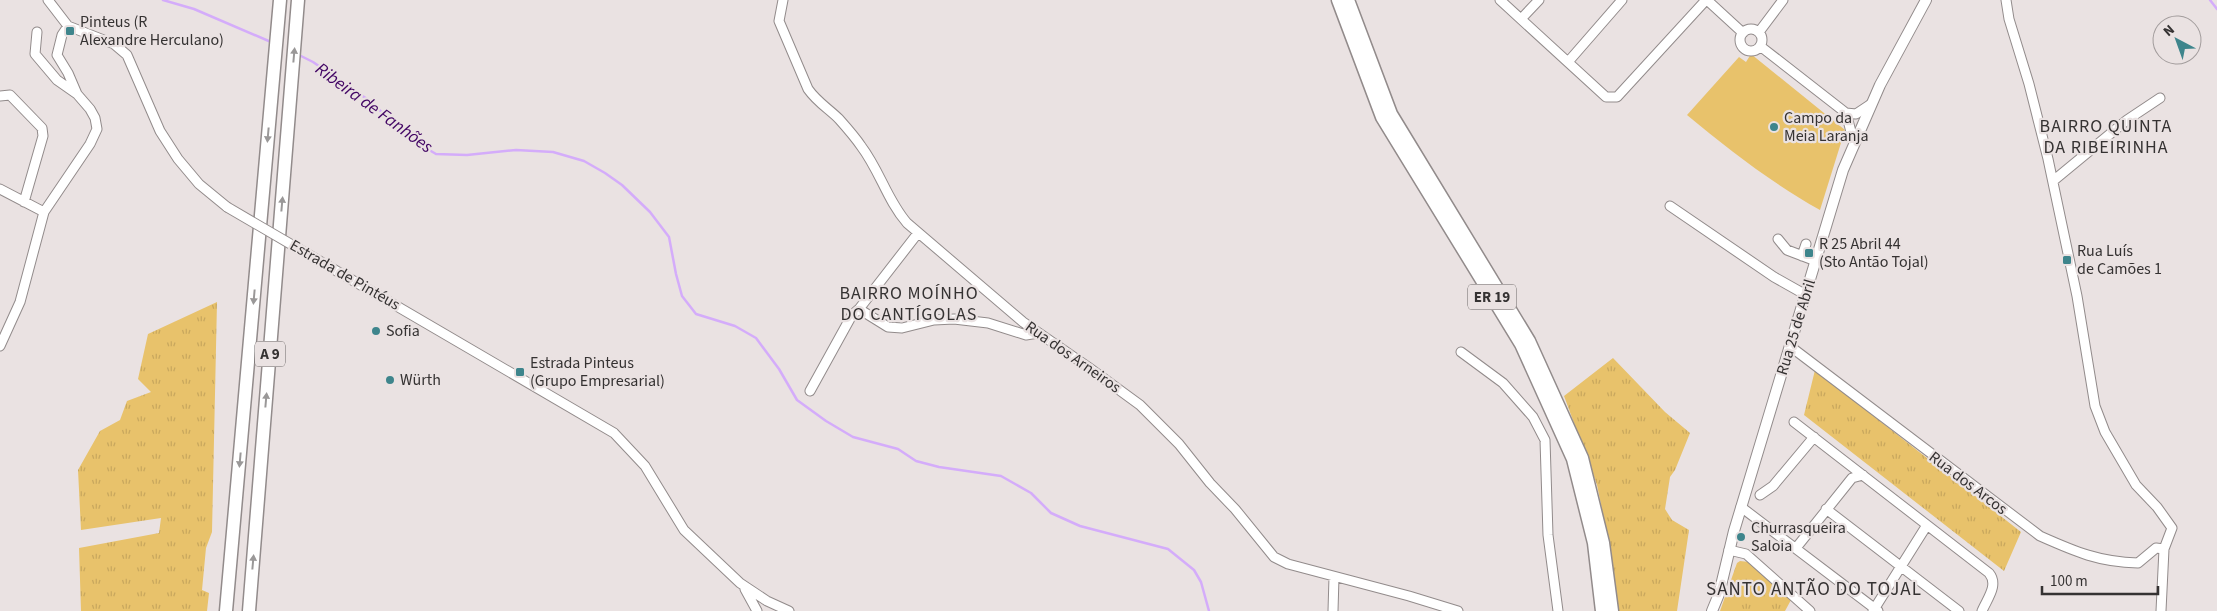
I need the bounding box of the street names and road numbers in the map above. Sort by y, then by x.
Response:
street label: Estrada de Pintéus [286,234,404,316]
street label: Rua 25 de Abril [1771,276,1821,378]
road number: ER 19 [1468,284,1516,310]
street label: Rua dos Arneiros [1021,316,1125,398]
road number: A 9 [255,342,285,366]
street label: Rua dos Arcos [1924,446,2012,520]

